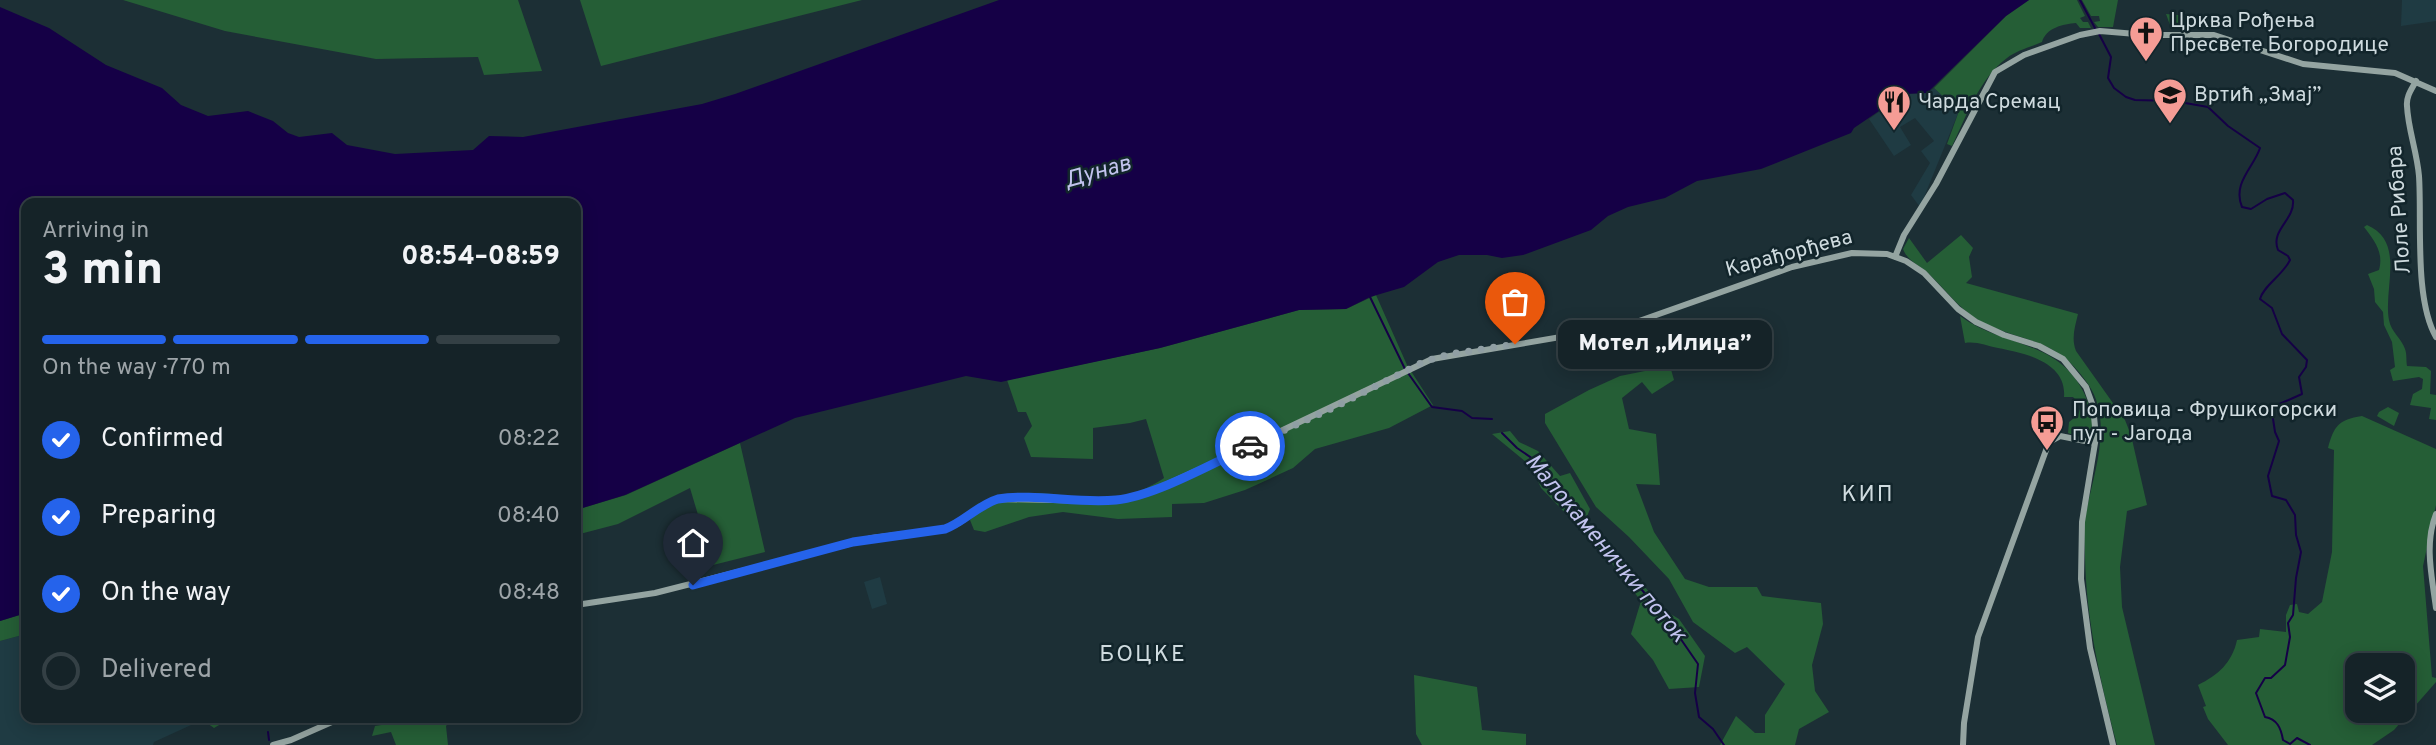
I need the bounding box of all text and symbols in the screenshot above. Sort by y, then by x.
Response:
place label: Црква Рођења Пресвете Богородице [2170,8,2389,59]
church icon: Црква Рођења Пресвете Богородице [2127,14,2165,63]
school or university icon: Вртић „Змај” [2151,76,2189,125]
place label: Вртић „Змај” [2194,82,2321,109]
restaurant icon: Чарда Сремац [1875,83,1913,132]
place label: Чарда Сремац [1918,89,2061,116]
street label: Лоле Рибара [2382,145,2418,275]
water label: Дунав [1061,150,1135,196]
text: Arriving in [42,217,149,246]
street label: Карађорђева [1723,224,1855,284]
text: 08:54–08:59 [401,241,560,274]
text: 3 min [42,242,163,301]
pin [1485,272,1545,344]
icon: bag [1496,283,1534,321]
callout: Мотел „Илиџа” [1557,320,1770,368]
text: Мотел „Илиџа” [1578,330,1752,359]
text: On the way · 770 m [42,354,231,383]
place label: Поповица - Фрушкогорски пут - Јагода [2072,397,2337,448]
bus stop icon: Поповица - Фрушкогорски пут - Јагода [2028,403,2066,452]
courier [1215,411,1285,481]
icon: check [42,421,80,459]
text: Confirmed [101,423,224,456]
text: 08:22 [498,425,560,454]
icon: car [1231,427,1269,465]
water label: Малокаменички поток [1517,449,1693,650]
district label: КИП [1841,481,1895,510]
icon: check [42,498,80,536]
text: Preparing [101,500,216,533]
text: 08:40 [497,502,560,531]
pin [663,513,723,585]
icon: home [674,524,712,562]
icon: check [42,575,80,613]
text: On the way [101,577,231,610]
text: 08:48 [498,579,560,608]
district label: БОЦКЕ [1099,641,1187,670]
map controls [2345,653,2415,723]
button: layers [2345,653,2415,723]
text: Delivered [101,654,212,687]

